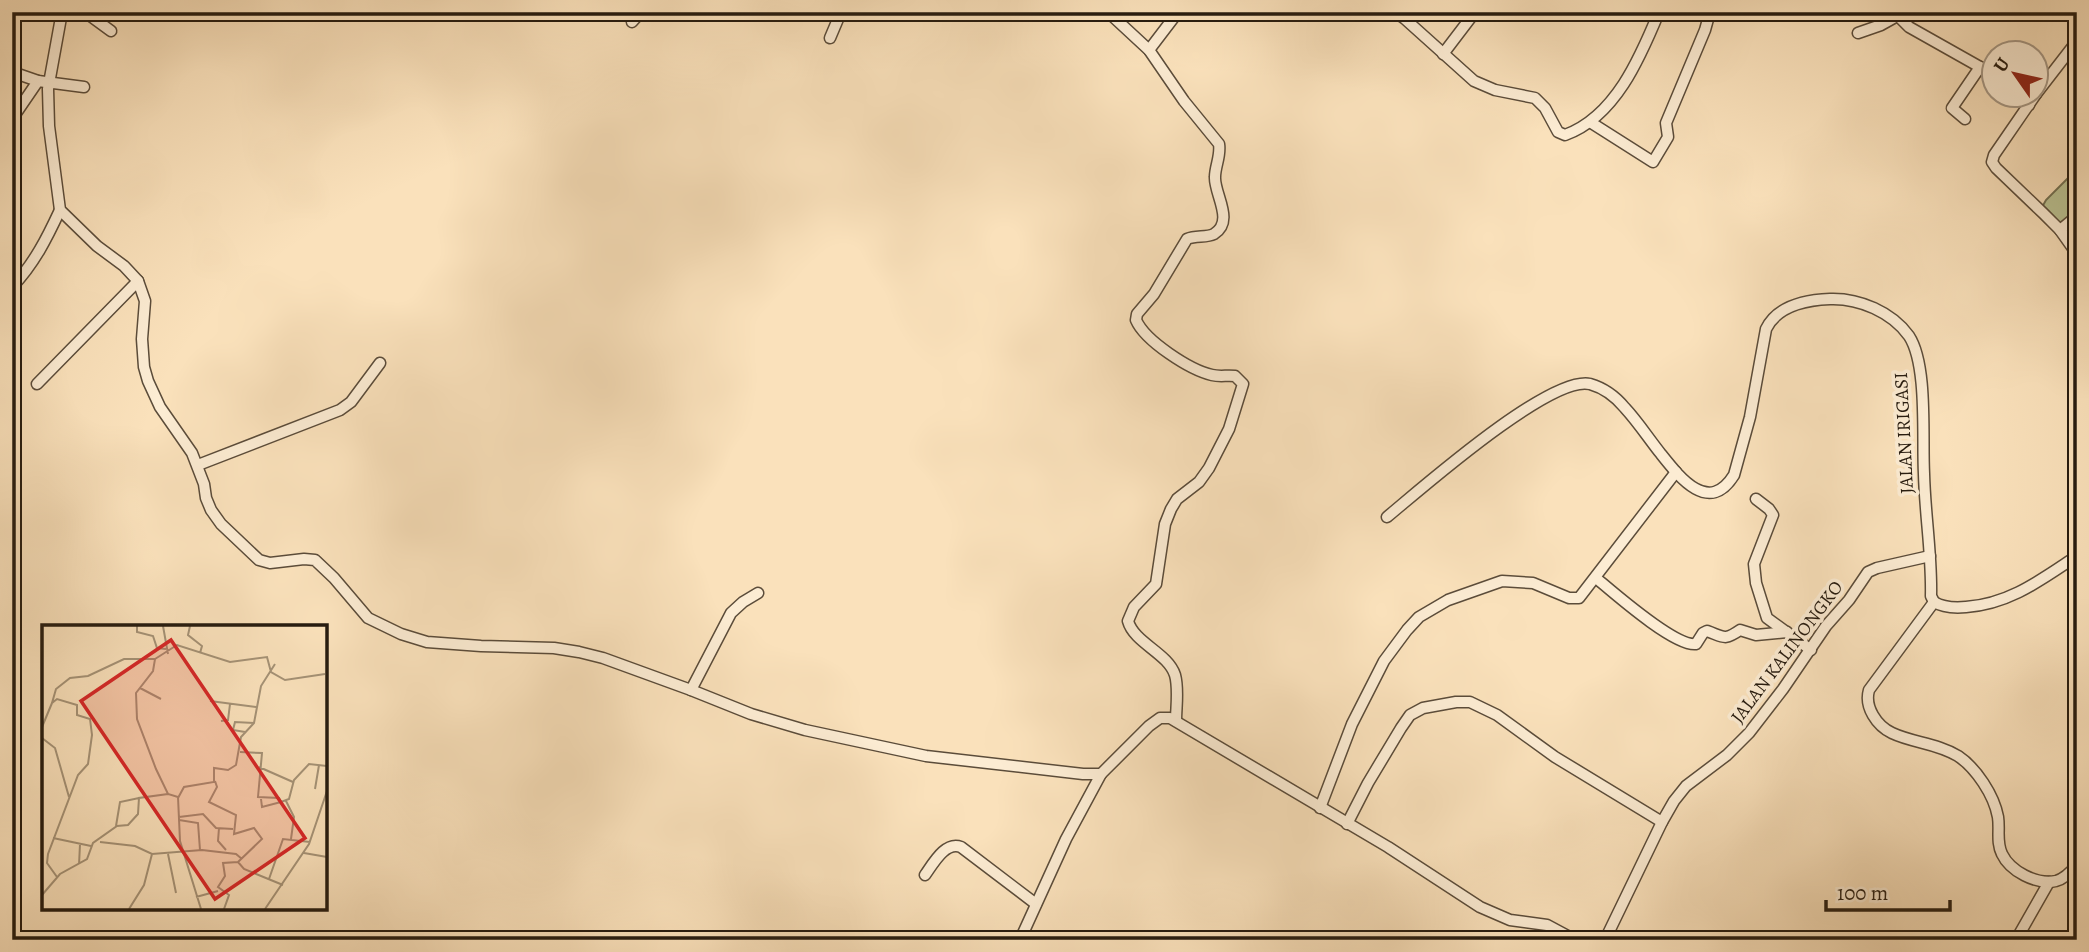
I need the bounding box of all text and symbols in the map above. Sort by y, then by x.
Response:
north arrow [1980,38,2050,108]
text: U [1987,52,2016,77]
street label: JALAN IRIGASI [1888,372,1920,494]
street label: JALAN KALINONGKO [1725,575,1849,729]
inset map [42,625,327,910]
scale bar [1826,868,1951,912]
text: 100 m [1837,879,1888,907]

